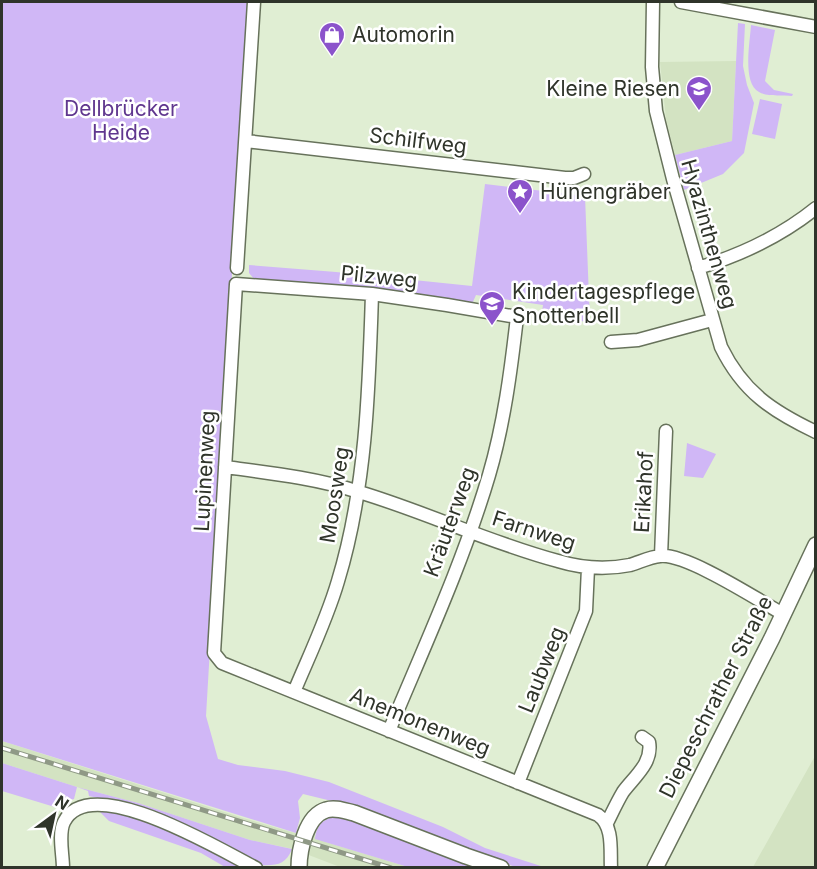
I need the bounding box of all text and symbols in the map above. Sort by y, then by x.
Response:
shop icon: Automorin [317,20,347,58]
place label: Automorin [352,22,455,47]
school or university icon: Kleine Riesen [684,74,714,112]
place label: Kleine Riesen [546,76,680,101]
park label: Dellbrücker Heide [64,96,178,145]
street label: Schilfweg [368,122,468,159]
street label: Hyazinthenweg [676,156,743,311]
place icon: Hünengräber [505,177,535,215]
place label: Hünengräber [540,179,671,204]
street label: Pilzweg [339,260,419,293]
place label: Kindertagespflege Snotterbell [512,279,695,328]
school or university icon: Kindertagespflege Snotterbell [477,289,507,327]
street label: Lupinenweg [189,410,220,532]
street label: Moosweg [315,445,354,545]
street label: Erikahof [629,450,658,534]
street label: Kräuterweg [418,463,481,580]
street label: Farnweg [489,505,579,556]
street label: Diepeschrather Straße [654,592,777,802]
street label: Laubweg [513,623,570,716]
street label: Anemonenweg [346,682,494,761]
north arrow [24,785,84,845]
text: N [52,791,73,814]

